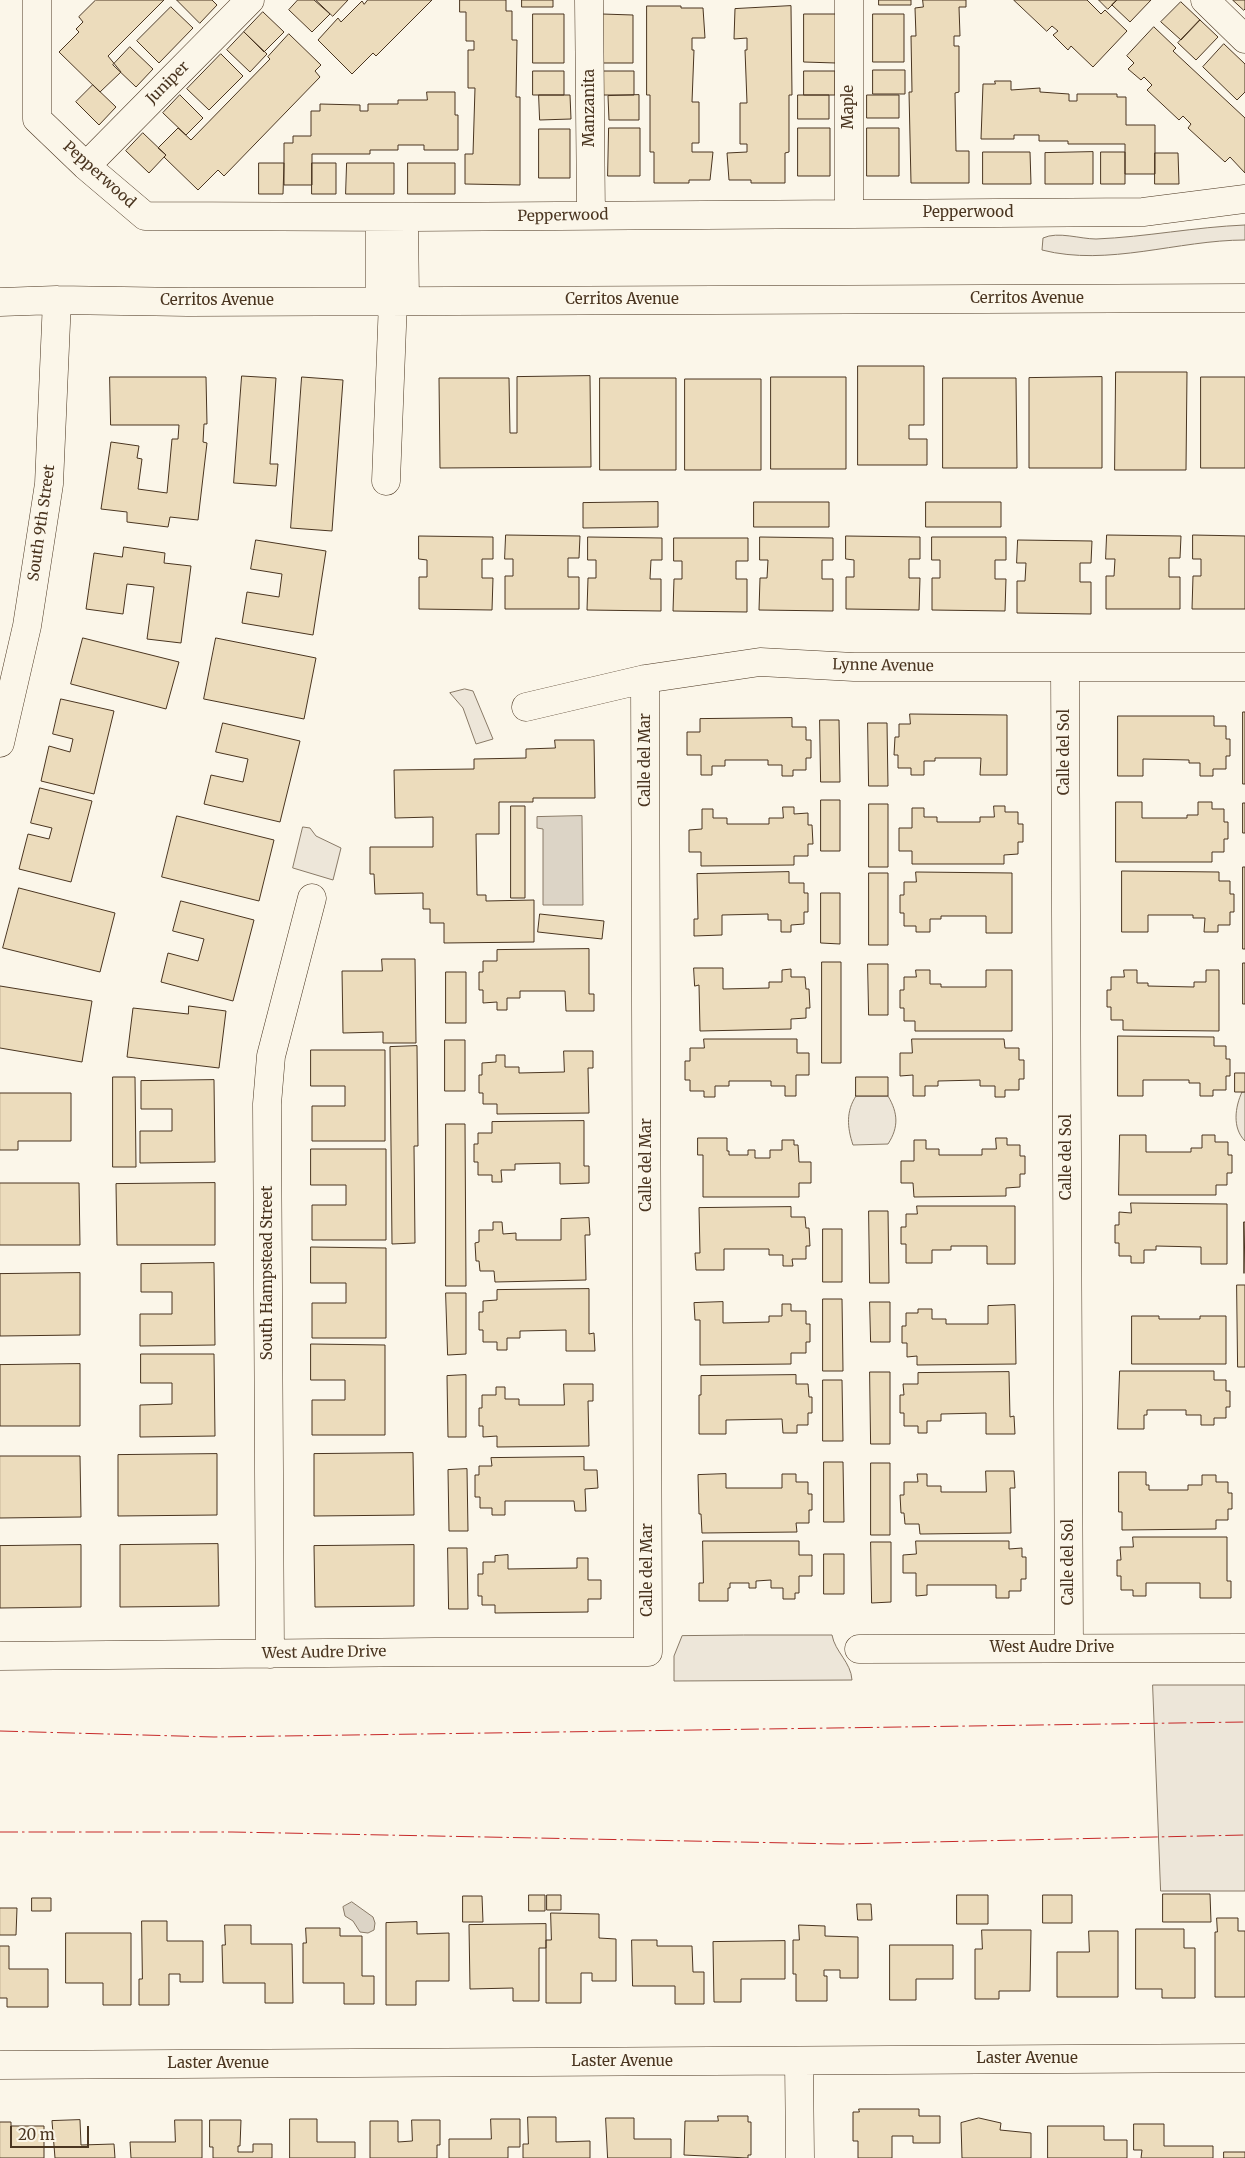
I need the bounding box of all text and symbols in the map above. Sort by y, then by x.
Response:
street label: Juniper [143,58,193,108]
street label: Manzanita [581,69,599,147]
street label: Maple [840,85,858,129]
street label: Pepperwood [59,138,139,212]
street label: Pepperwood [923,204,1013,222]
street label: Pepperwood [517,206,609,226]
street label: Cerritos Avenue [970,290,1084,308]
street label: Cerritos Avenue [565,291,679,309]
street label: Cerritos Avenue [160,292,274,310]
street label: South 9th Street [25,464,59,582]
street label: Lynne Avenue [832,656,934,676]
street label: Calle del Sol [1056,709,1074,795]
street label: Calle del Mar [637,713,655,807]
street label: Calle del Sol [1058,1114,1076,1200]
street label: Calle del Mar [638,1118,656,1212]
street label: South Hampstead Street [259,1186,277,1360]
street label: Calle del Sol [1060,1519,1078,1605]
street label: Calle del Mar [639,1523,657,1617]
street label: West Audre Drive [990,1639,1114,1657]
street label: West Audre Drive [262,1643,386,1663]
street label: Laster Avenue [976,2050,1078,2068]
street label: Laster Avenue [571,2053,673,2071]
street label: Laster Avenue [167,2055,269,2073]
scale bar [12,2116,91,2148]
text: 20 m [18,2125,55,2144]

